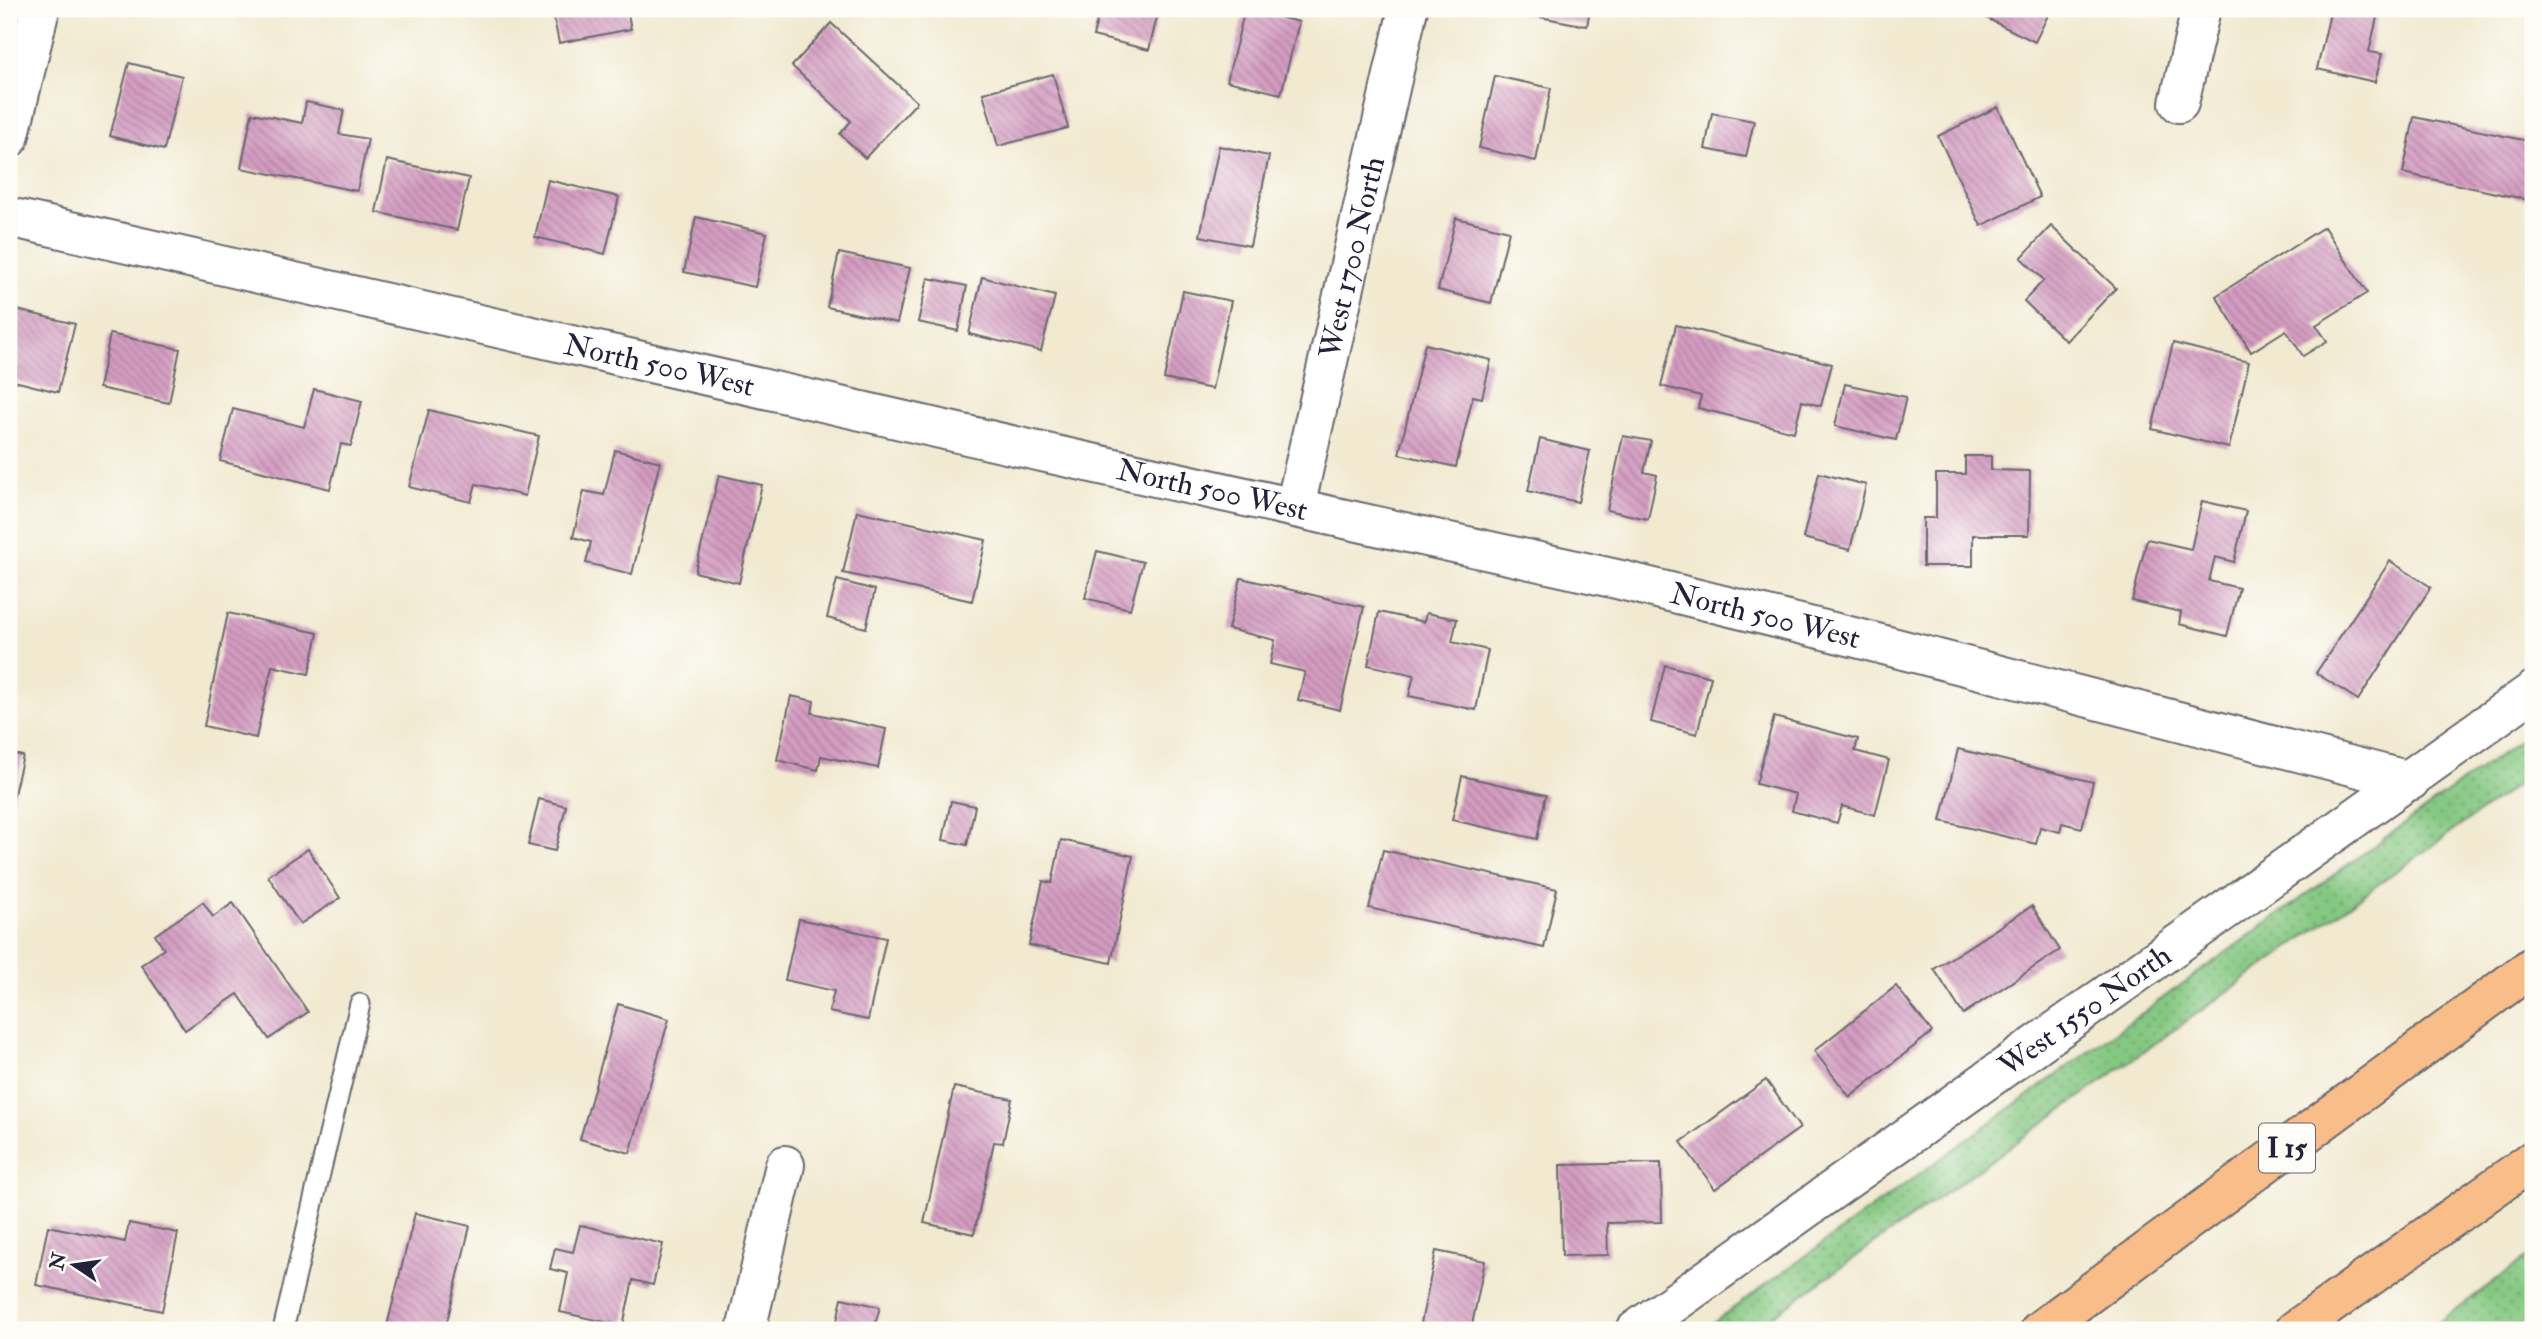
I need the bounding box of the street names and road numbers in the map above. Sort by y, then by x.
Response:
street label: West 1700 North [1311,153,1392,363]
street label: North 500 West [561,325,758,405]
street label: North 500 West [1114,451,1311,529]
street label: North 500 West [1667,574,1864,657]
street label: West 1550 North [1991,936,2178,1085]
road number: I 15 [2259,1124,2315,1172]

